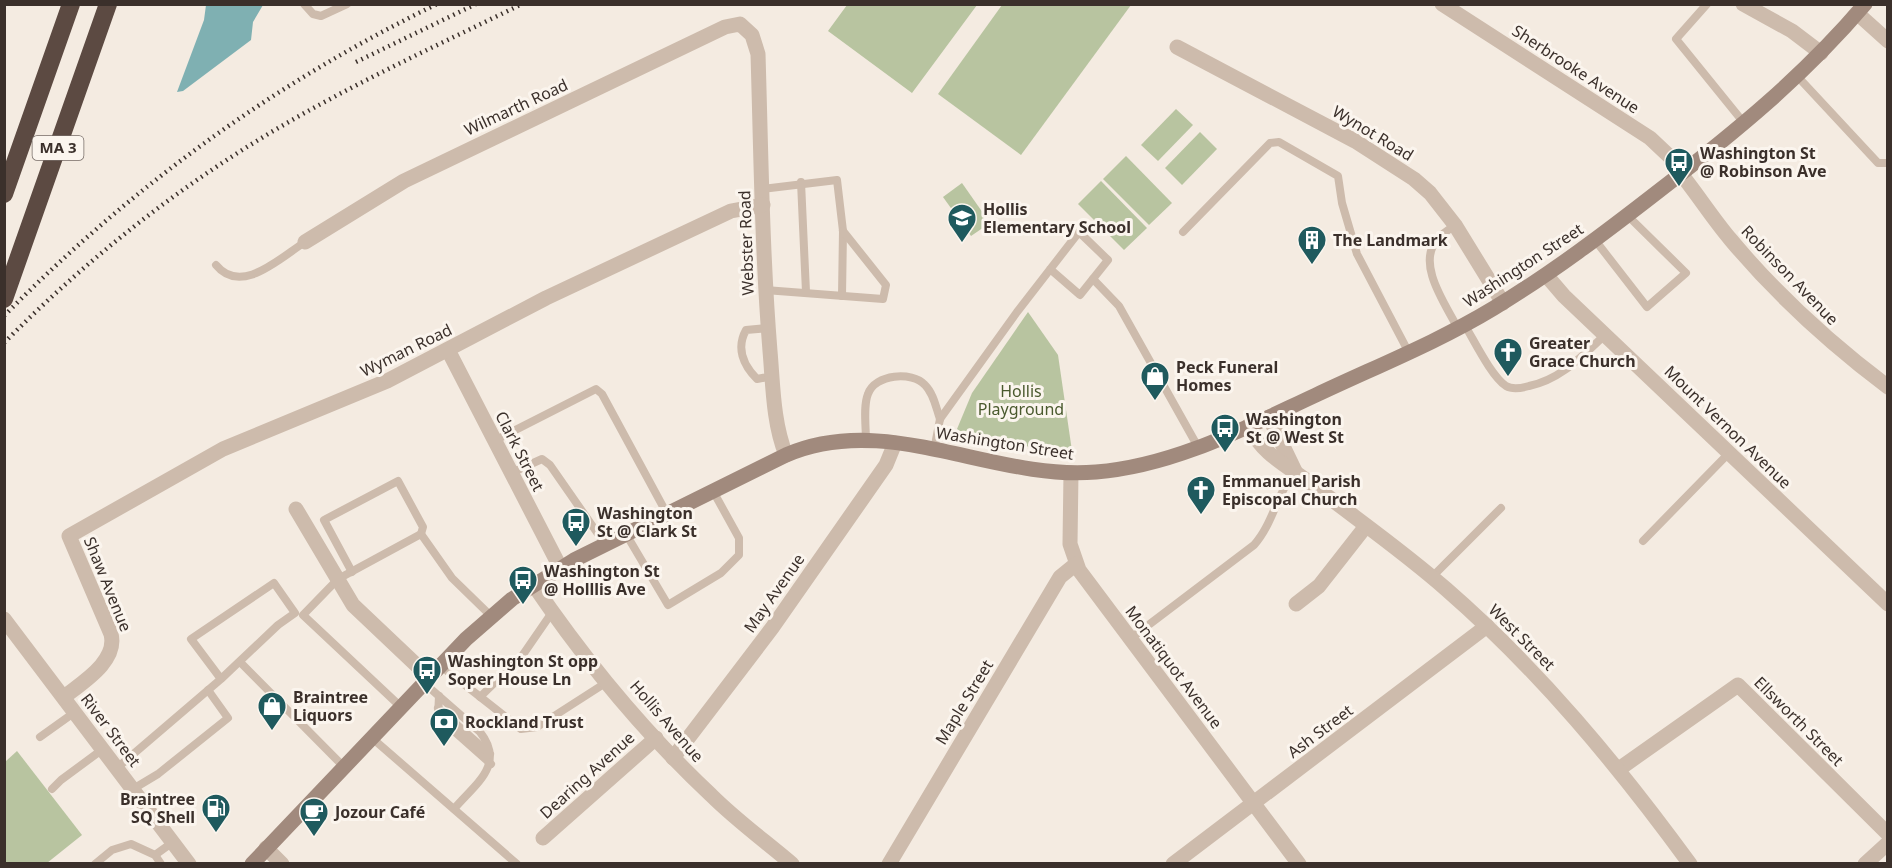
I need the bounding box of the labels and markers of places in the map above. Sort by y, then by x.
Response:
place label: Washington St @ Robinson Ave [1700,142,1827,182]
bus stop icon: Washington St @ Robinson Ave [1663,146,1695,188]
place label: Hollis Elementary School [983,198,1131,238]
school or university icon: Hollis Elementary School [946,202,978,244]
building icon: The Landmark [1296,224,1328,266]
place label: The Landmark [1333,229,1448,251]
place label: Greater Grace Church [1529,332,1636,372]
church icon: Greater Grace Church [1492,336,1524,378]
place label: Peck Funeral Homes [1176,356,1278,396]
shop icon: Peck Funeral Homes [1139,360,1171,402]
place label: Washington St @ West St [1246,408,1344,448]
bus stop icon: Washington St @ West St [1209,412,1241,454]
place label: Emmanuel Parish Episcopal Church [1222,470,1361,510]
church icon: Emmanuel Parish Episcopal Church [1185,474,1217,516]
place label: Washington St @ Clark St [597,502,697,542]
bus stop icon: Washington St @ Clark St [560,506,592,548]
place label: Washington St @ Holllis Ave [544,560,660,600]
bus stop icon: Washington St @ Holllis Ave [507,564,539,606]
place label: Washington St opp Soper House Ln [448,650,598,690]
bus stop icon: Washington St opp Soper House Ln [411,654,443,696]
place label: Braintree Liquors [293,686,368,726]
shop icon: Braintree Liquors [256,690,288,732]
bank icon: Rockland Trust [428,706,460,748]
place label: Rockland Trust [465,711,584,733]
place label: Braintree SQ Shell [120,788,195,828]
fuel station icon: Braintree SQ Shell [200,792,232,834]
cafe icon: Jozour Café [298,796,330,838]
place label: Jozour Café [333,801,425,823]

